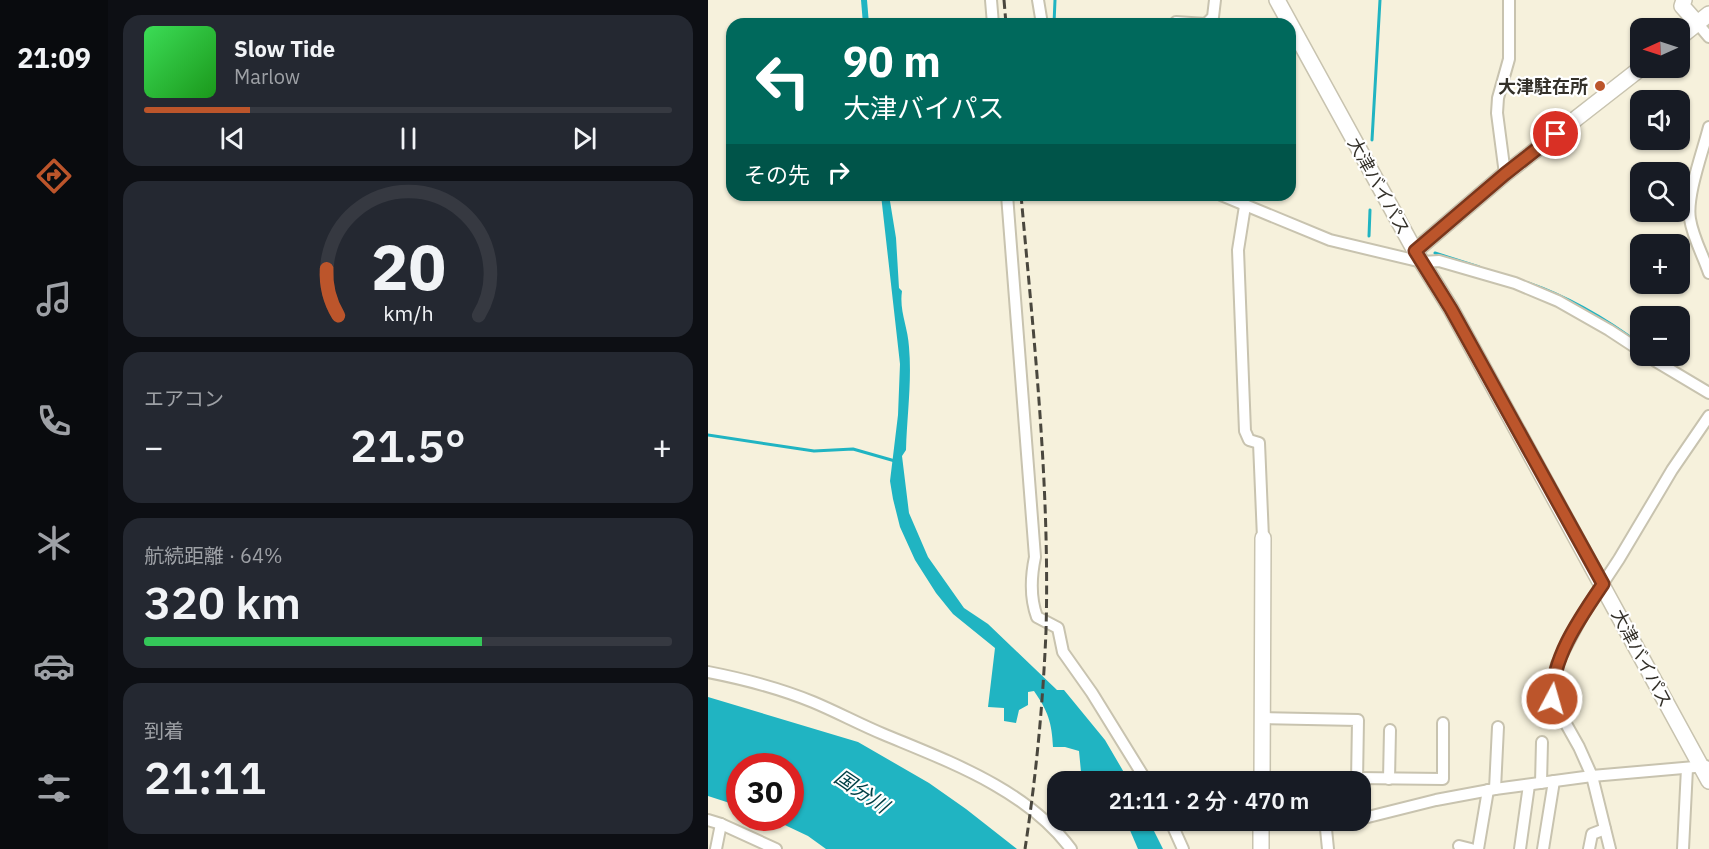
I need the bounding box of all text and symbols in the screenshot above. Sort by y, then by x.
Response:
north arrow [1630,18,1690,78]
map controls [1630,18,1690,366]
text: Slow Tide [234,34,335,63]
text: 90 m [843,34,941,89]
text: 21:09 [17,40,91,75]
icon: left [744,42,822,120]
text: Marlow [234,63,300,90]
place label: 大津駐在所 [1498,75,1588,98]
marker: 大津駐在所 [1593,79,1607,93]
text: 大津バイパス [843,90,1004,125]
button: sound [1630,90,1690,150]
pin [1530,108,1581,159]
icon: arrive [1539,117,1572,150]
icon: previous [216,122,249,155]
icon: pause [392,122,425,155]
icon: next [568,122,601,155]
street label: 大津バイパス [1343,133,1415,239]
icon: directions [33,155,75,197]
icon: right [822,156,855,189]
text: その先 [744,160,810,189]
button: search [1630,162,1690,222]
text: 20 [371,226,445,307]
button: + [1630,234,1690,294]
icon: music [33,278,75,320]
text: km/h [383,299,433,327]
button: − [1630,306,1690,366]
text: エアコン [144,385,224,412]
icon: phone [33,400,75,442]
text: 21.5° [350,416,466,474]
text: − [144,425,164,468]
text: + [652,425,672,468]
icon: climate [33,522,75,564]
text: 航続距離 · 64% [144,542,283,569]
text: 320 km [144,573,301,631]
street label: 大津バイパス [1607,605,1677,711]
icon: car [33,645,75,687]
position arrow [1520,667,1584,731]
text: 到着 [144,717,184,744]
text: 21:11 [144,748,266,806]
speed limit sign: 30 [726,753,804,831]
water label: 国分川 [830,763,896,820]
icon: filters [33,767,75,809]
text: 21:11 · 2 分 · 470 m [1109,786,1309,815]

